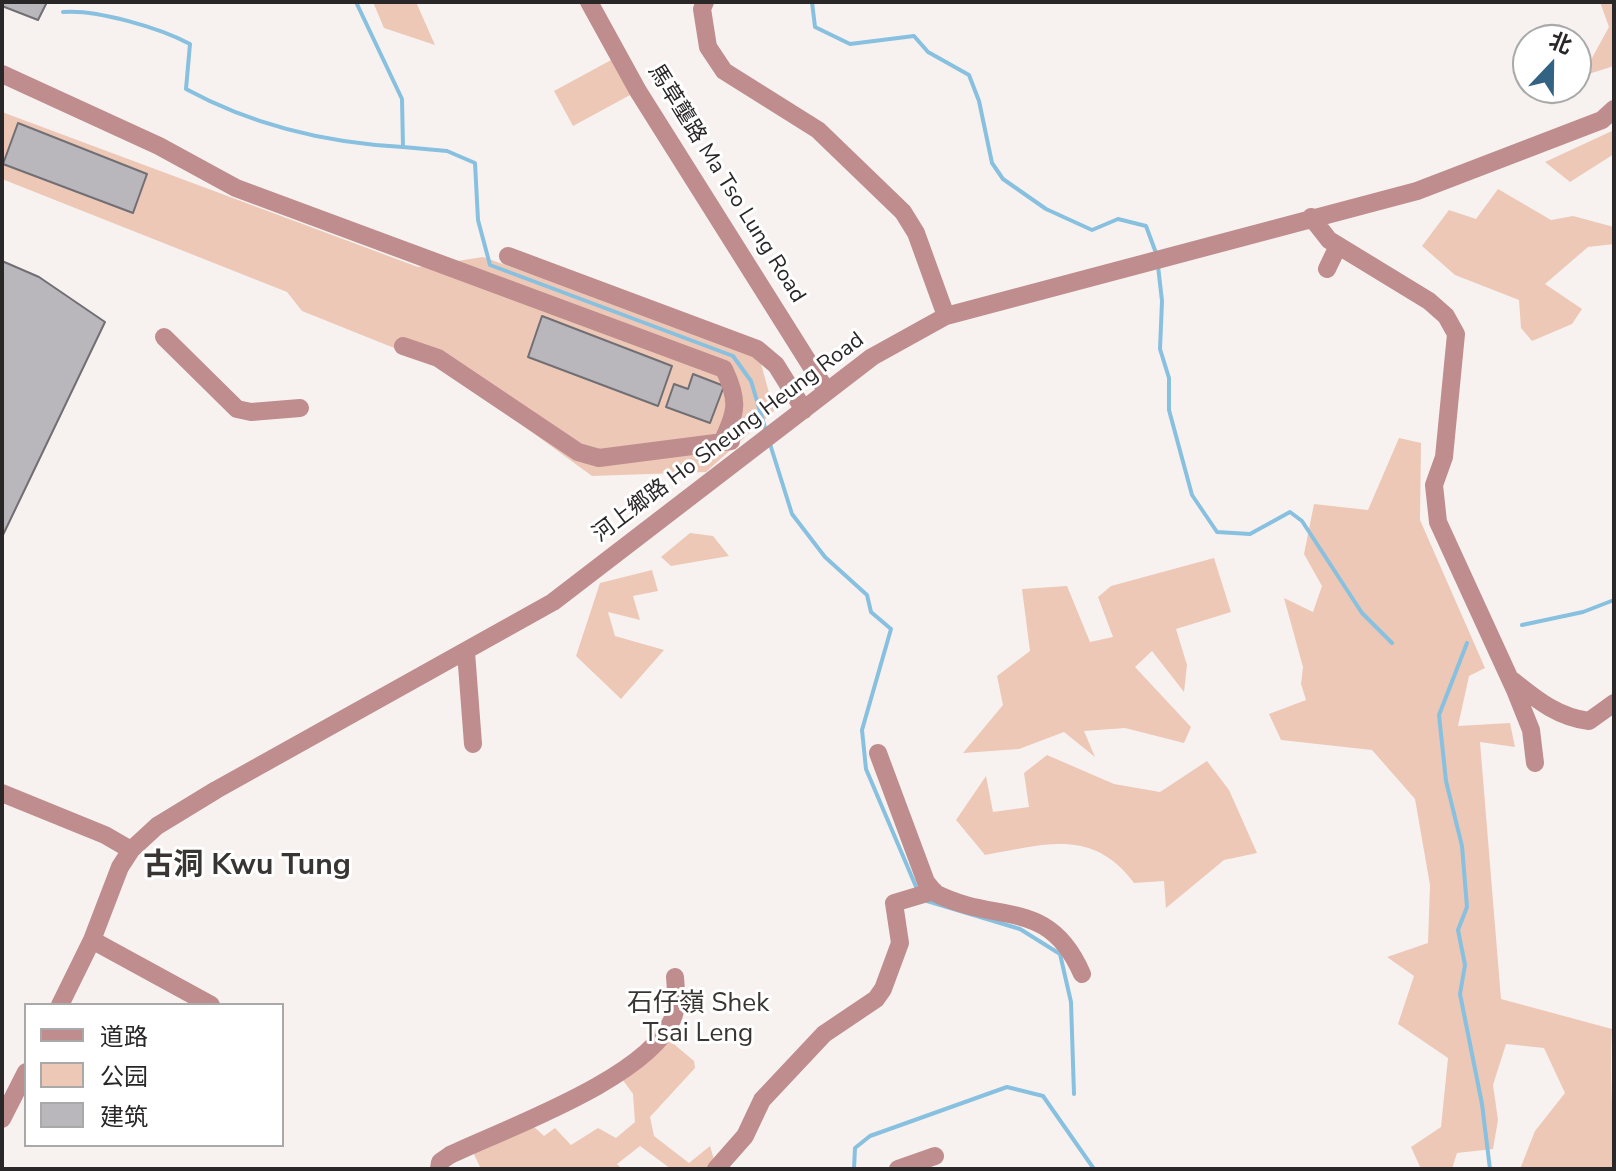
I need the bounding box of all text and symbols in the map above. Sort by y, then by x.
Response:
north arrow [1512,24,1592,104]
text: 北 [1544,26,1576,62]
street label: 馬草壟路 Ma Tso Lung Road [642,60,810,308]
street label: 河上鄉路 Ho Sheung Heung Road [588,327,870,549]
district label: 古洞 Kwu Tung [143,849,351,885]
district label: 石仔嶺 Shek Tsai Leng [627,989,769,1050]
legend [24,1003,284,1147]
text: 道路 [100,1021,148,1053]
text: 公园 [100,1061,148,1093]
text: 建筑 [100,1101,148,1133]

